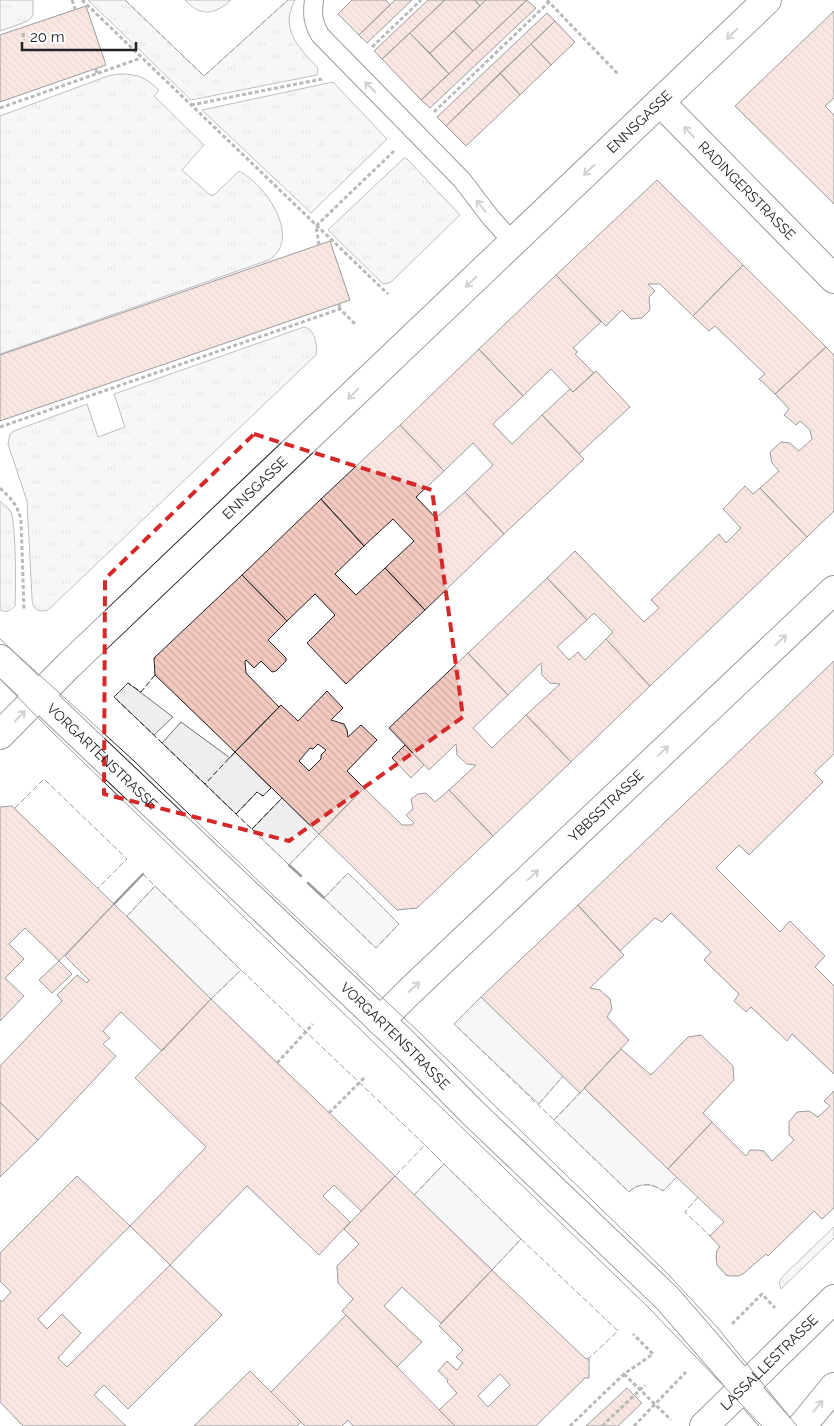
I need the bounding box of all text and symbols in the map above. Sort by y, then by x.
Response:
scale bar [22,20,136,52]
text: 20 m [30,28,65,46]
one-way arrow [725,28,738,40]
one-way arrow [364,81,377,93]
street label: ENNSGASSE [604,87,675,156]
one-way arrow [683,126,695,139]
street label: RADINGERSTRASSE [695,138,799,243]
one-way arrow [583,164,595,176]
one-way arrow [476,200,487,213]
one-way arrow [465,276,478,288]
one-way arrow [347,388,360,400]
street label: ENNSGASSE [219,453,291,523]
one-way arrow [775,634,788,646]
street label: VORGARTENSTRASSE [44,700,161,812]
one-way arrow [14,709,26,722]
one-way arrow [657,745,670,757]
street label: YBBSSTRASSE [565,767,647,845]
one-way arrow [526,869,539,881]
street label: VORGARTENSTRASSE [337,979,453,1093]
one-way arrow [408,981,421,993]
street label: LASSALLESTRASSE [717,1311,821,1413]
one-way arrow [813,1400,824,1413]

